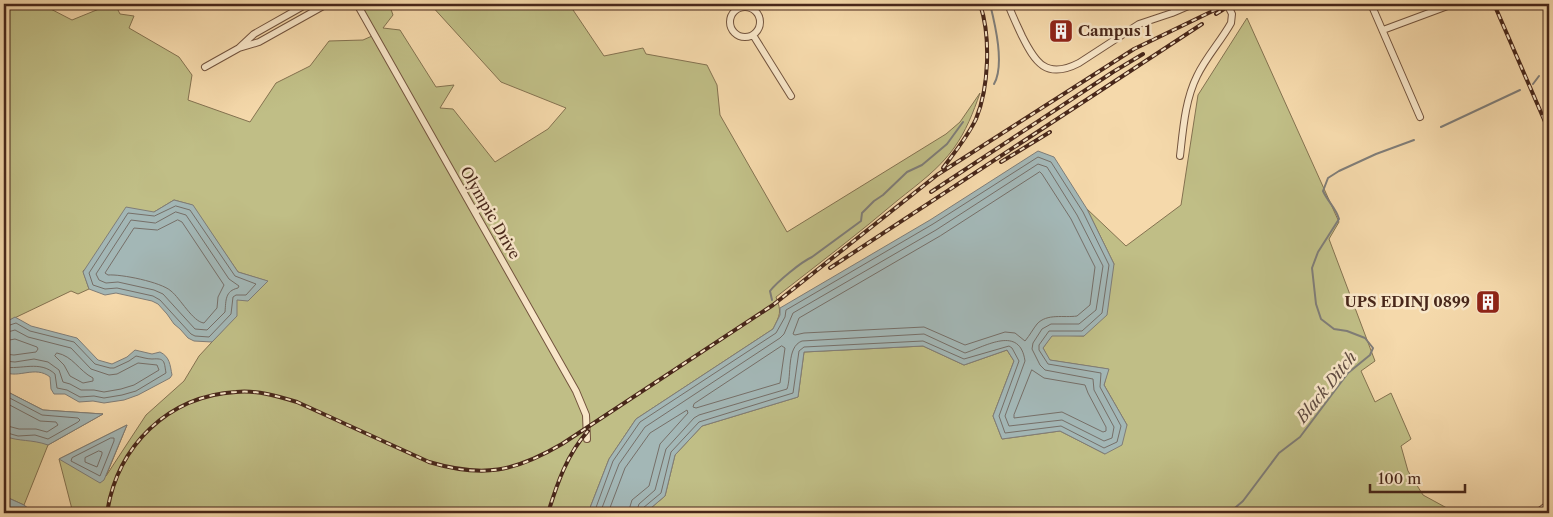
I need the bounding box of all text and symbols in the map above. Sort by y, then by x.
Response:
building icon: Campus 1 [1048,18,1074,44]
place label: Campus 1 [1078,21,1151,40]
street label: Olympic Drive [456,163,525,262]
building icon: UPS EDINJ 0899 [1475,289,1501,315]
place label: UPS EDINJ 0899 [1345,292,1470,311]
water label: Black Ditch [1290,347,1361,428]
scale bar [1370,462,1466,494]
text: 100 m [1378,469,1421,488]

